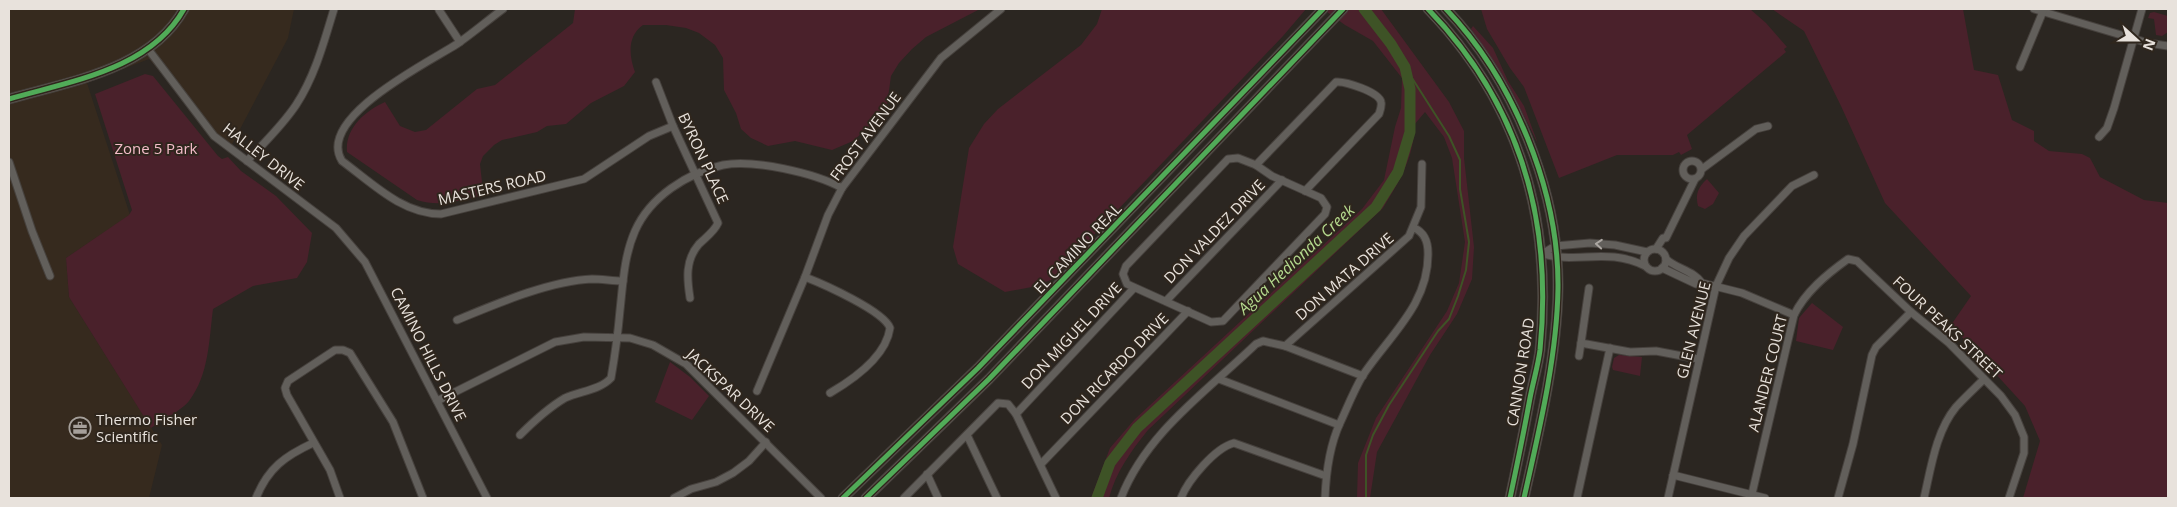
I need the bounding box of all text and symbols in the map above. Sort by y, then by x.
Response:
north arrow [2112,15,2162,65]
text: N [2139,36,2161,54]
street label: FROST AVENUE [825,87,905,185]
street label: BYRON PLACE [674,109,734,207]
street label: HALLEY DRIVE [219,118,309,194]
park label: Zone 5 Park [115,138,198,158]
street label: MASTERS ROAD [436,165,548,209]
street label: DON VALDEZ DRIVE [1159,175,1269,287]
street label: EL CAMINO REAL [1029,198,1125,298]
water label: Agua Hedionda Creek [1232,198,1360,320]
street label: DON MATA DRIVE [1291,228,1397,324]
one-way arrow [1595,239,1603,250]
street label: FOUR PEAKS STREET [1889,271,2007,383]
street label: DON MIGUEL DRIVE [1016,277,1126,393]
street label: GLEN AVENUE [1671,279,1715,381]
street label: CAMINO HILLS DRIVE [386,283,472,425]
street label: DON RICARDO DRIVE [1056,308,1172,428]
street label: ALANDER COURT [1743,312,1791,434]
street label: CANNON ROAD [1502,316,1538,428]
street label: JACKSPAR DRIVE [681,343,779,436]
place label: Thermo Fisher Scientific [96,409,197,446]
office icon: Thermo Fisher Scientific [68,416,92,440]

